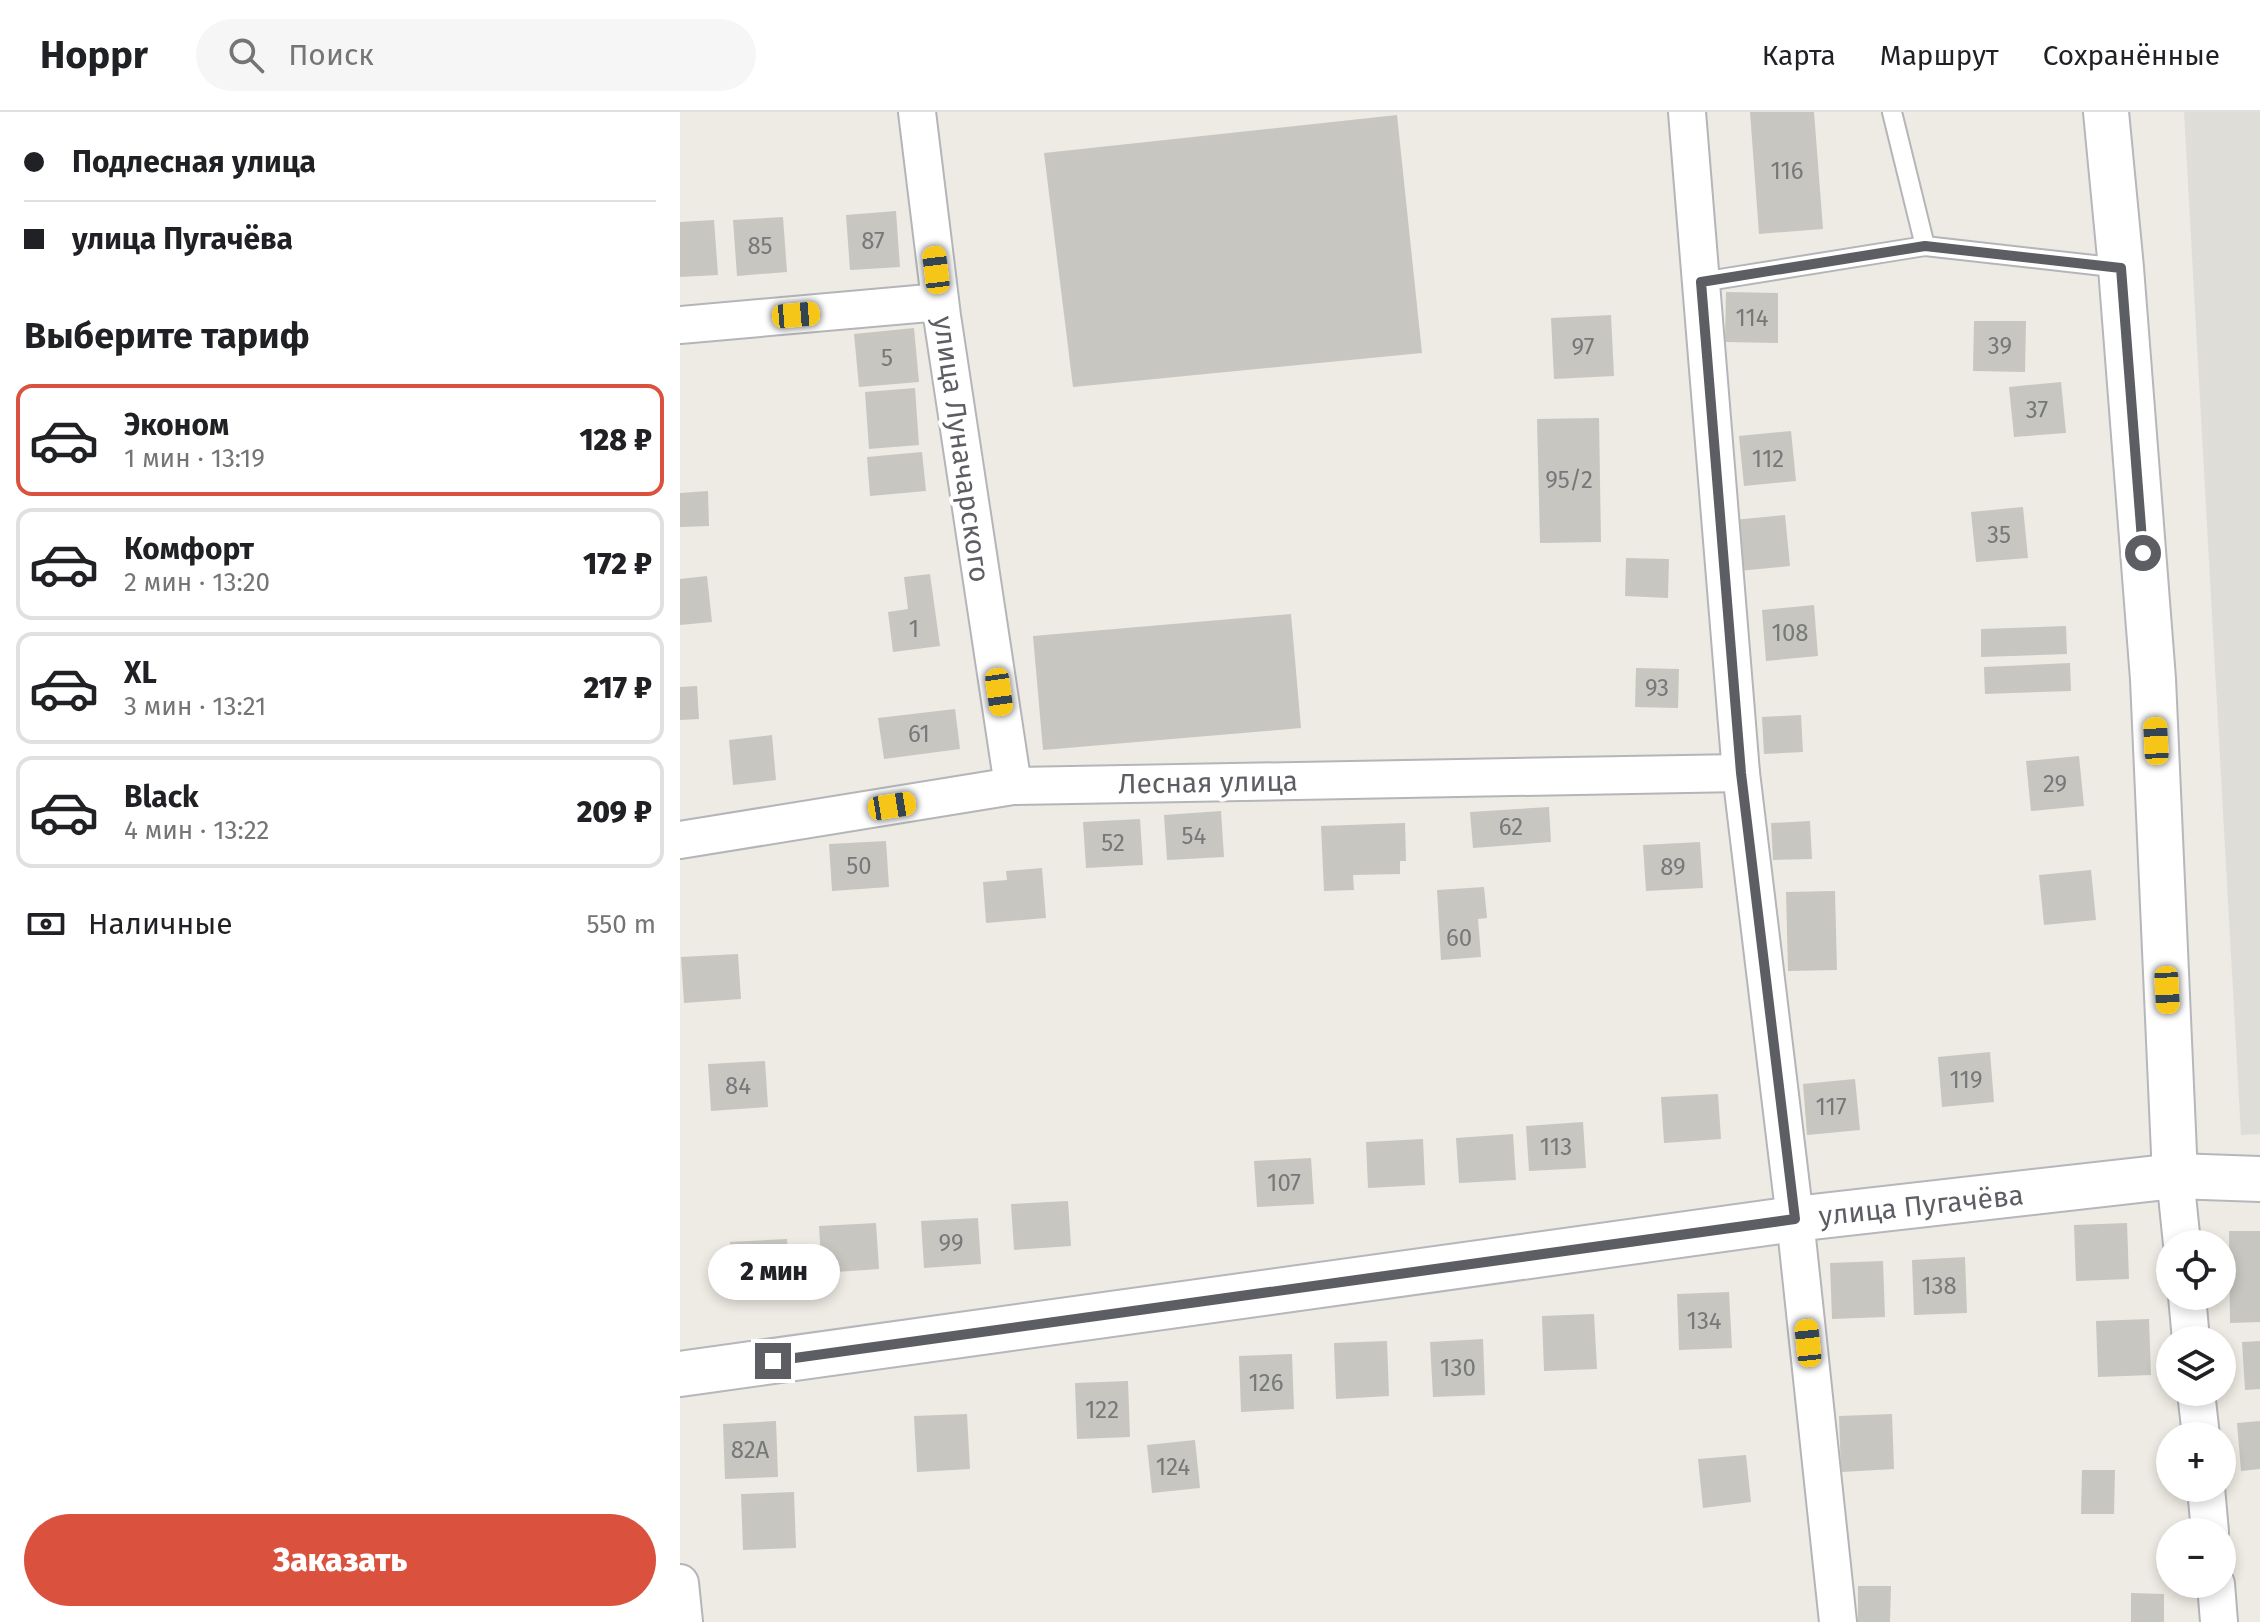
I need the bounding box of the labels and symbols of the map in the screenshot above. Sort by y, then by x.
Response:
house number: 116 [1770,157,1804,185]
house number: 87 [861,227,885,255]
house number: 85 [747,232,773,260]
car [921,245,951,295]
car [771,301,821,329]
house number: 114 [1735,304,1769,332]
street label: улица Луначарского [926,314,997,584]
house number: 39 [1988,332,2012,360]
house number: 97 [1572,333,1594,361]
house number: 5 [881,344,893,372]
house number: 37 [2026,396,2048,424]
house number: 112 [1752,445,1784,473]
house number: 95/2 [1545,466,1593,494]
house number: 35 [1987,521,2011,549]
route start [2125,535,2161,571]
house number: 1 [909,615,919,643]
house number: 108 [1771,619,1809,647]
car [984,667,1014,717]
house number: 93 [1645,674,1669,702]
car [2143,716,2169,766]
house number: 61 [908,720,930,748]
street label: Лесная улица [1118,764,1298,801]
house number: 29 [2043,770,2067,798]
car [866,790,918,822]
house number: 62 [1499,813,1523,841]
house number: 54 [1182,822,1207,850]
house number: 52 [1101,829,1125,857]
house number: 50 [846,852,872,880]
house number: 89 [1660,853,1686,881]
house number: 60 [1446,924,1472,952]
car [2154,965,2180,1015]
house number: 119 [1949,1066,1983,1094]
house number: 84 [725,1072,751,1100]
house number: 117 [1815,1093,1847,1121]
house number: 113 [1540,1133,1572,1161]
house number: 107 [1267,1169,1301,1197]
street label: улица Пугачёва [1817,1178,2025,1233]
house number: 99 [938,1229,964,1257]
callout: 2 мин [707,1245,839,1301]
house number: 138 [1921,1272,1957,1300]
house number: 134 [1686,1307,1722,1335]
car [1794,1318,1822,1368]
route end [755,1343,791,1379]
house number: 130 [1440,1354,1476,1382]
house number: 126 [1248,1369,1284,1397]
house number: 122 [1085,1396,1119,1424]
house number: 82А [731,1436,770,1464]
house number: 124 [1156,1453,1190,1481]

